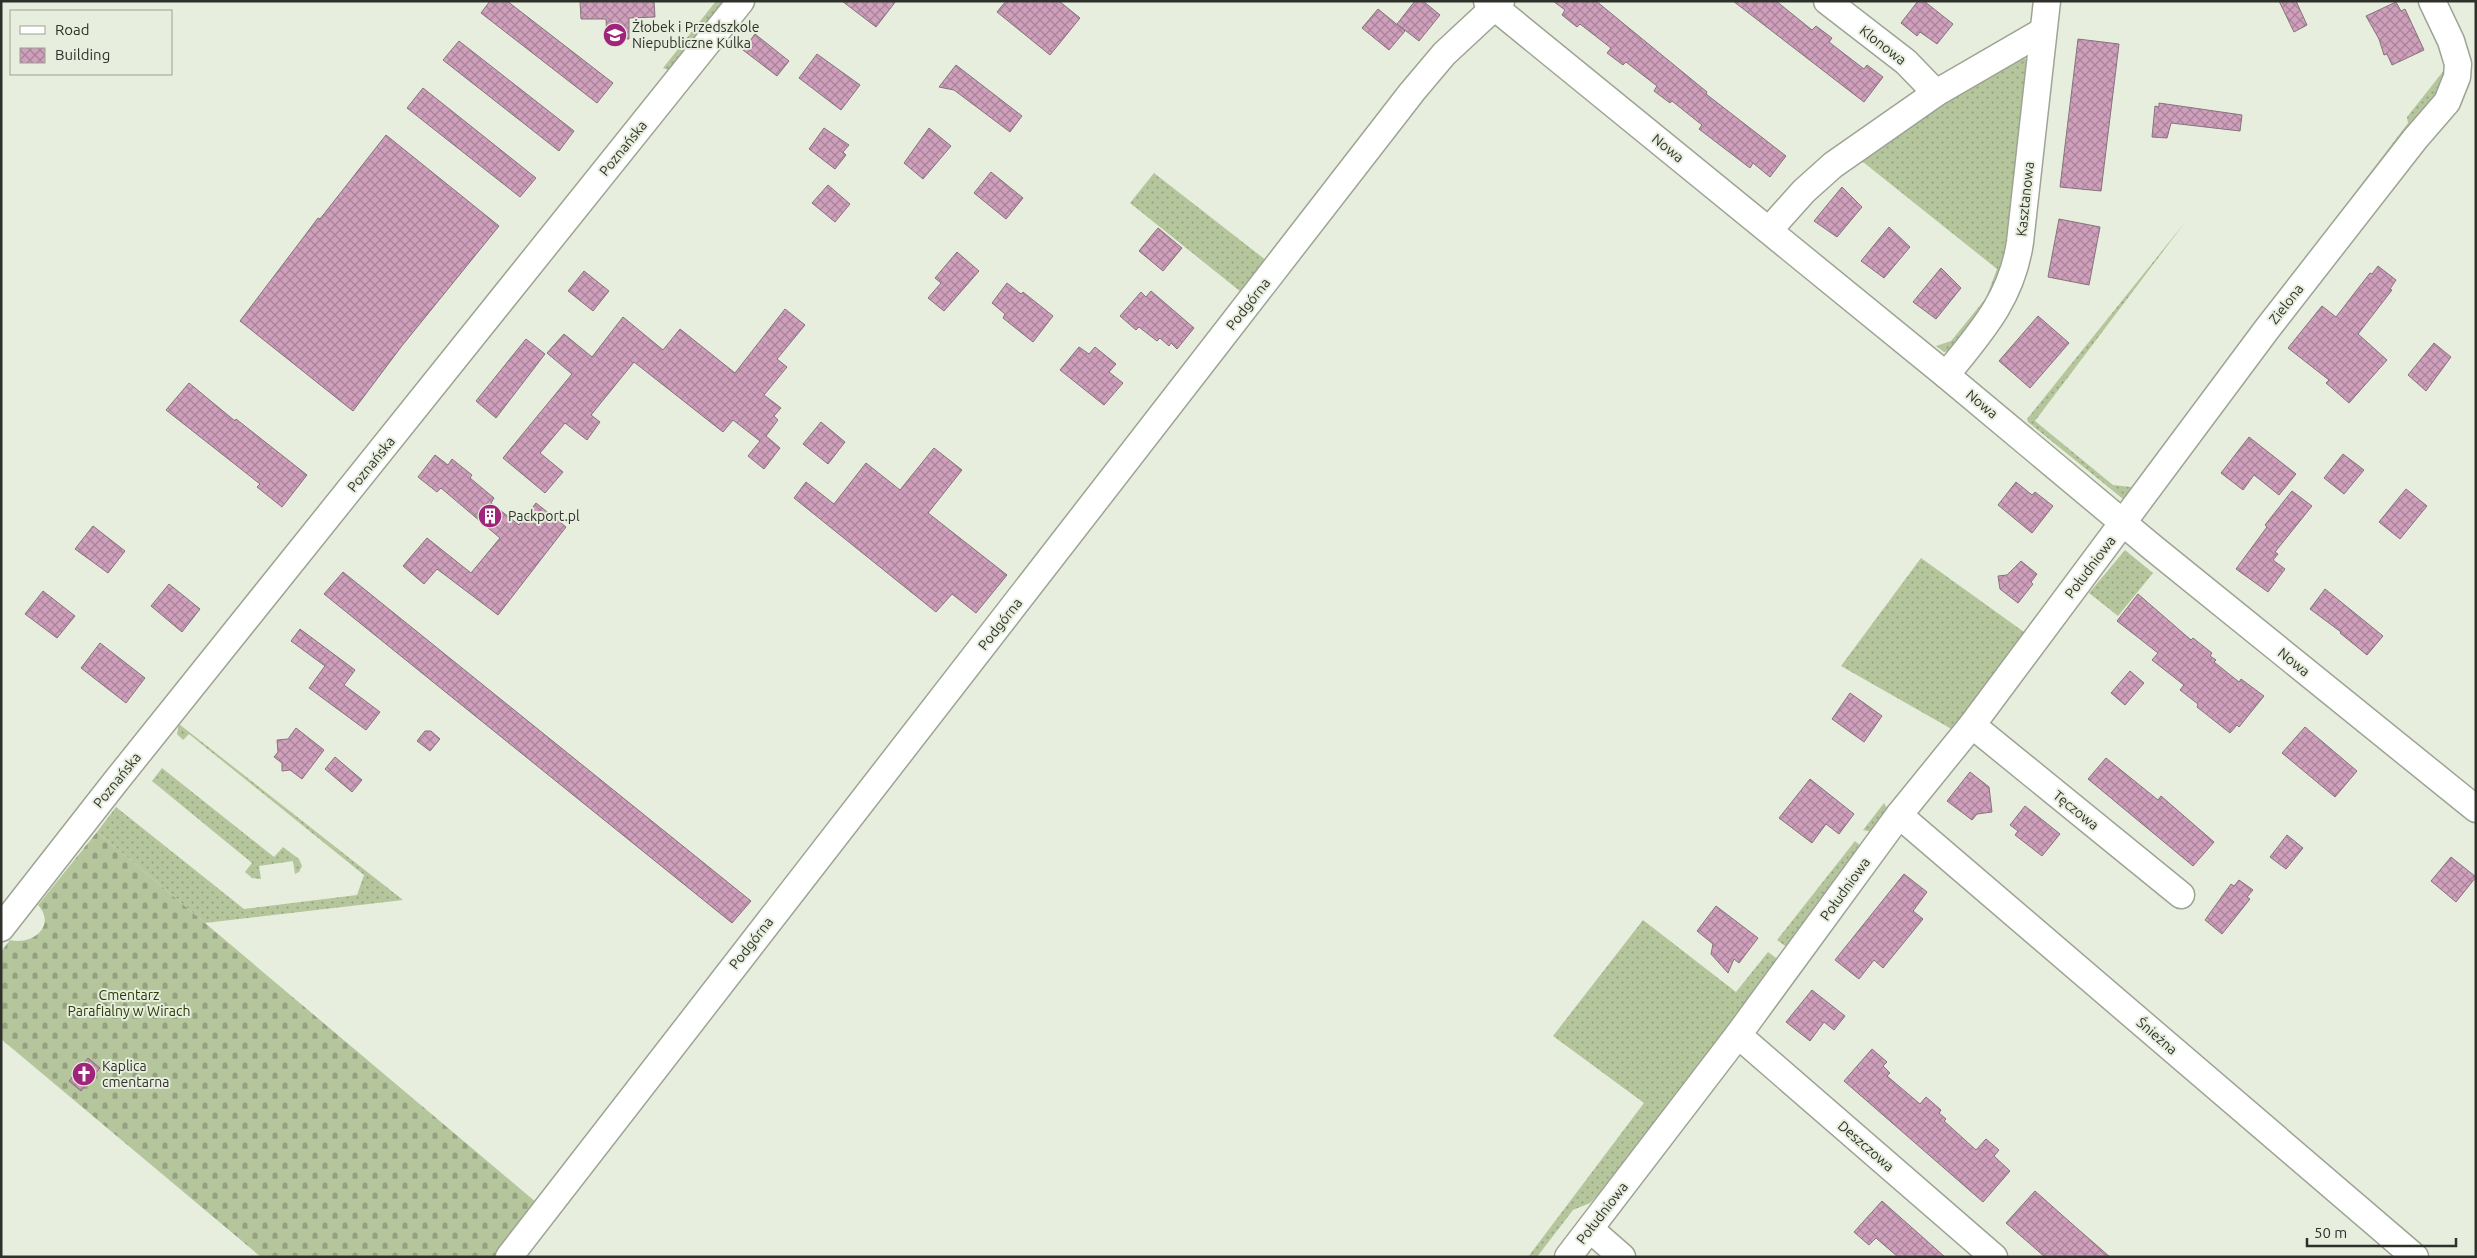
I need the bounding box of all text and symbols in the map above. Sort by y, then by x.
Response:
legend [10,10,172,75]
place label: Żłobek i Przedszkole Niepubliczne Kulka [632,19,759,51]
text: Road [55,21,90,38]
school or university icon: Żłobek i Przedszkole Niepubliczne Kulka [602,22,628,48]
street label: Klonowa [1857,22,1909,68]
text: Building [55,46,110,63]
street label: Poznańska [596,117,650,179]
street label: Nowa [1649,130,1687,166]
street label: Kasztanowa [2013,161,2037,237]
street label: Podgórna [1223,275,1273,333]
street label: Zielona [2265,281,2307,327]
street label: Nowa [1963,386,2001,422]
street label: Poznańska [344,433,398,495]
building icon: Packport.pl [477,503,503,529]
place label: Packport.pl [508,508,580,524]
street label: Południowa [2061,533,2119,601]
street label: Podgórna [975,595,1025,653]
street label: Nowa [2275,644,2313,680]
street label: Poznańska [90,749,144,811]
street label: Tęczowa [2050,787,2102,833]
street label: Południowa [1817,854,1873,924]
street label: Podgórna [726,914,776,972]
park label: Cmentarz Parafialny w Wirach [67,987,191,1019]
street label: Śnieżna [2134,1013,2181,1058]
place label: Kaplica cmentarna [102,1058,169,1090]
church icon: Kaplica cmentarna [71,1061,97,1087]
street label: Deszczowa [1835,1117,1897,1175]
street label: Południowa [1573,1179,1631,1247]
scale bar [2307,1216,2456,1248]
text: 50 m [2314,1224,2347,1241]

